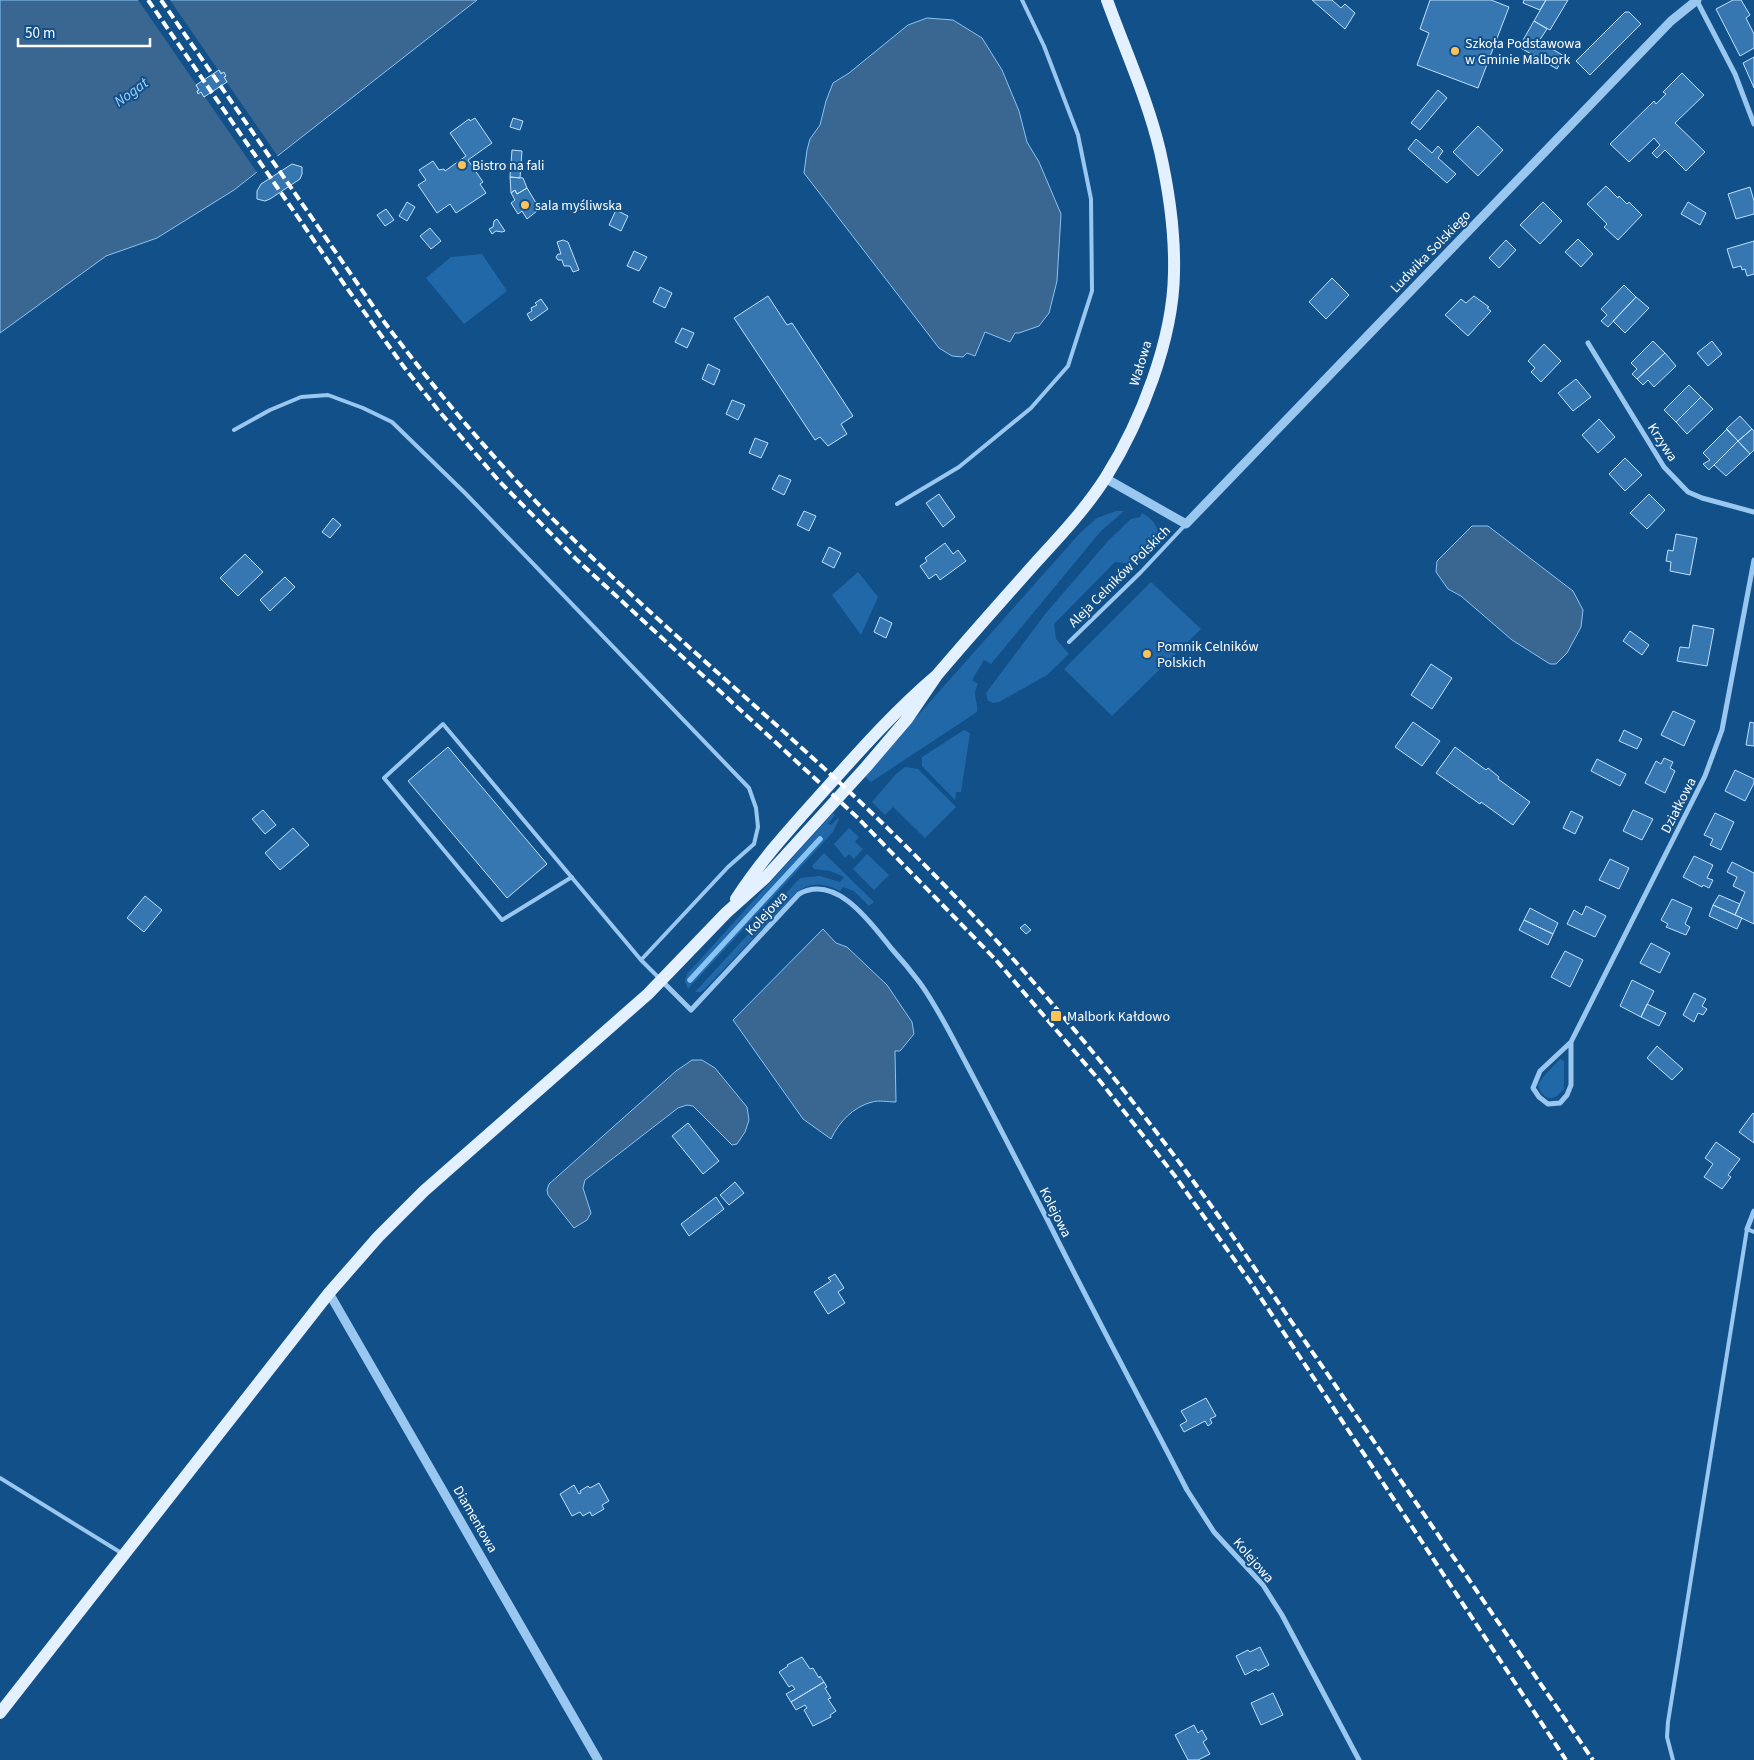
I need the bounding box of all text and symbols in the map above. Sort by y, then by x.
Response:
scale bar [18,15,150,47]
text: 50 m [25,23,55,44]
place label: Szkoła Podstawowa w Gminie Malbork [1465,34,1581,70]
marker: Szkoła Podstawowa w Gminie Malbork [1449,45,1461,57]
water label: Nogat [110,72,154,112]
place label: Bistro na fali [472,156,545,176]
marker: Bistro na fali [456,159,468,171]
place label: sala myśliwska [535,196,622,216]
marker: sala myśliwska [519,199,531,211]
street label: Ludwika Solskiego [1386,206,1476,298]
street label: Wałowa [1125,338,1157,388]
street label: Krzywa [1642,419,1682,466]
street label: Aleja Celników Polskich [1064,521,1175,632]
place label: Pomnik Celników Polskich [1157,637,1259,673]
marker: Pomnik Celników Polskich [1141,648,1153,660]
street label: Działkowa [1656,774,1701,837]
street label: Kolejowa [741,887,792,940]
place label: Malbork Kałdowo [1067,1007,1170,1027]
marker: Malbork Kałdowo [1049,1009,1063,1023]
street label: Kolejowa [1034,1184,1076,1241]
street label: Diamentowa [448,1482,502,1557]
street label: Kolejowa [1228,1534,1279,1588]

